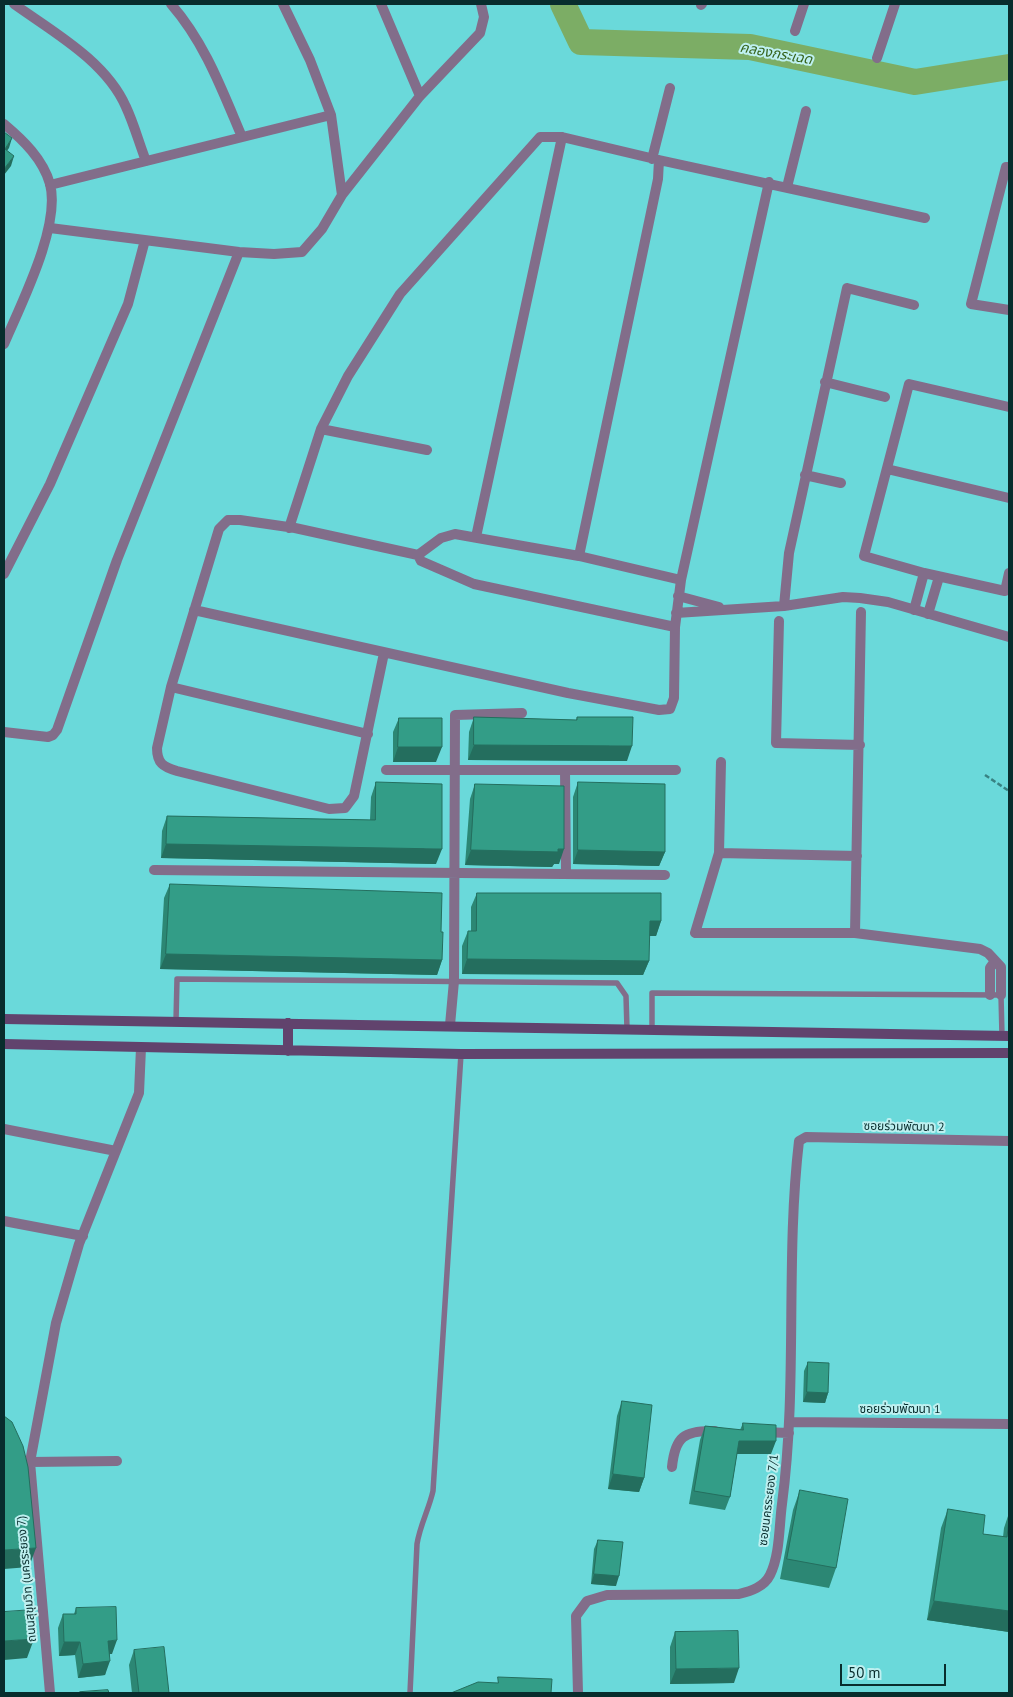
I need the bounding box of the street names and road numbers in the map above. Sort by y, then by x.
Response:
street label: ซอยร่วมพัฒนา 2 [863,1119,945,1135]
street label: ซอยร่วมพัฒนา 1 [860,1403,940,1417]
street label: ซอยนครระยอง 7/1 [756,1453,782,1547]
street label: ถนนสุขุมวิท (นครระยอง 7) [14,1515,40,1643]

